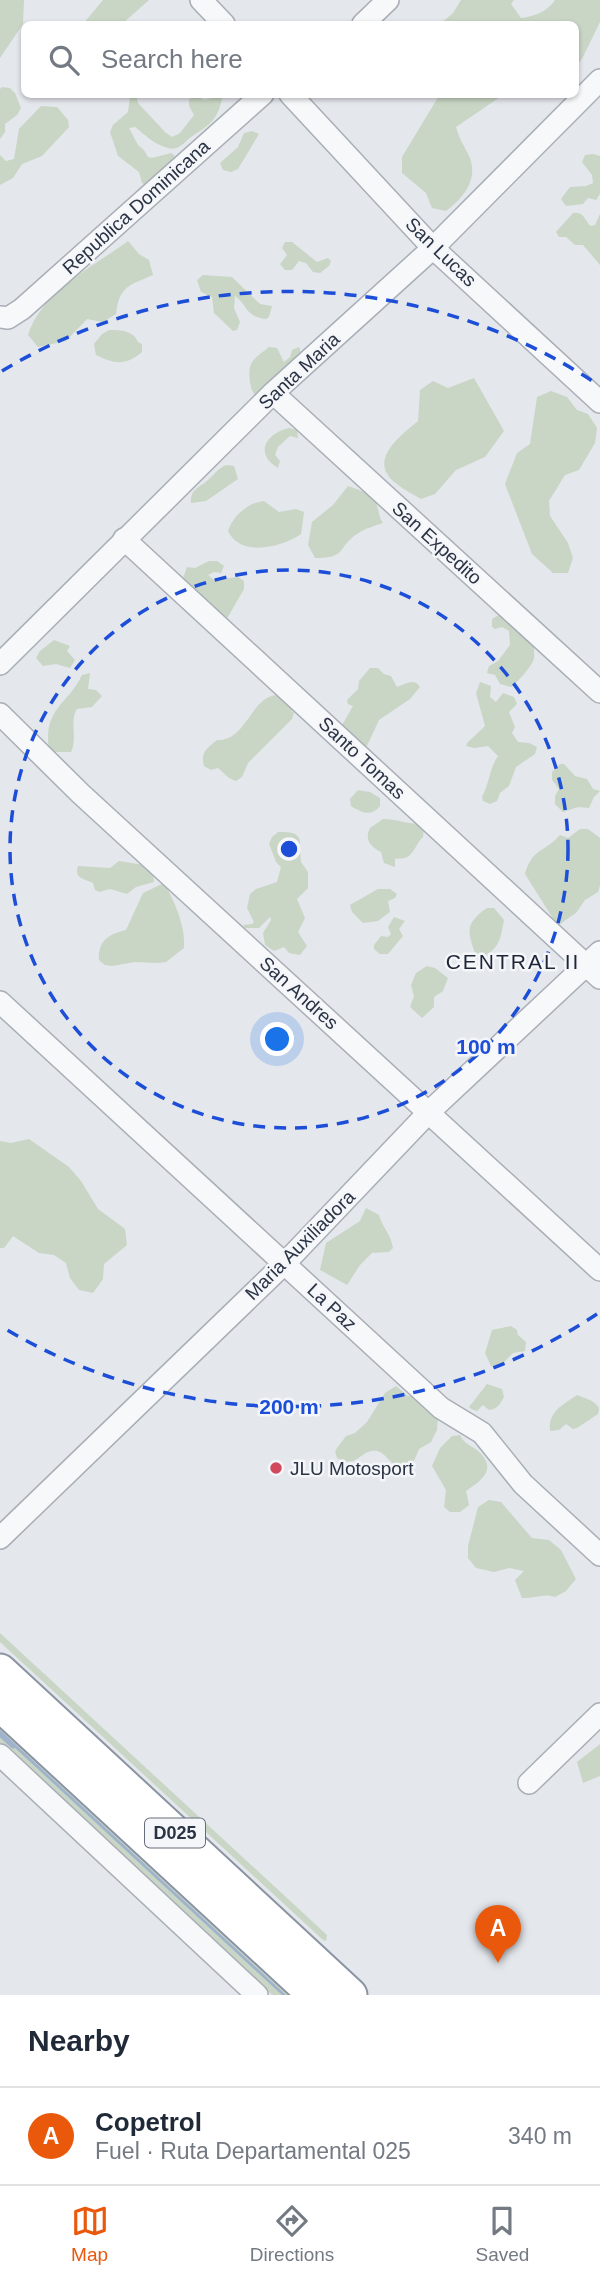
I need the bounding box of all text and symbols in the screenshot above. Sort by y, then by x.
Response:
search box [21,21,579,98]
icon: search [45,41,83,79]
text: Search here [101,44,243,74]
street label: Republica Dominicana [58,135,214,278]
street label: San Lucas [401,213,481,291]
street label: Santa Maria [254,328,344,414]
street label: San Expedito [388,497,486,589]
street label: Santo Tomas [314,713,410,803]
centre of rings [277,837,301,861]
district label: CENTRAL II [446,950,580,973]
street label: San Andres [255,952,343,1034]
your location [260,1022,294,1056]
text: 100 m [456,1035,516,1058]
street label: Maria Auxiliadora [241,1186,359,1304]
street label: La Paz [303,1279,361,1335]
text: 200 m [259,1395,319,1418]
place label: JLU Motosport [290,1458,414,1479]
marker: JLU Motosport [268,1460,284,1476]
road number: D025 [145,1818,205,1847]
pin: A [475,1905,521,1963]
text: Nearby [28,2024,130,2057]
text: Copetrol [95,2107,202,2137]
text: A [43,2123,59,2149]
text: 340 m [508,2123,572,2149]
text: Fuel · Ruta Departamental 025 [95,2138,411,2164]
tab: Map [71,2202,109,2266]
tab: Directions [250,2202,334,2266]
tab: Saved [475,2202,529,2266]

